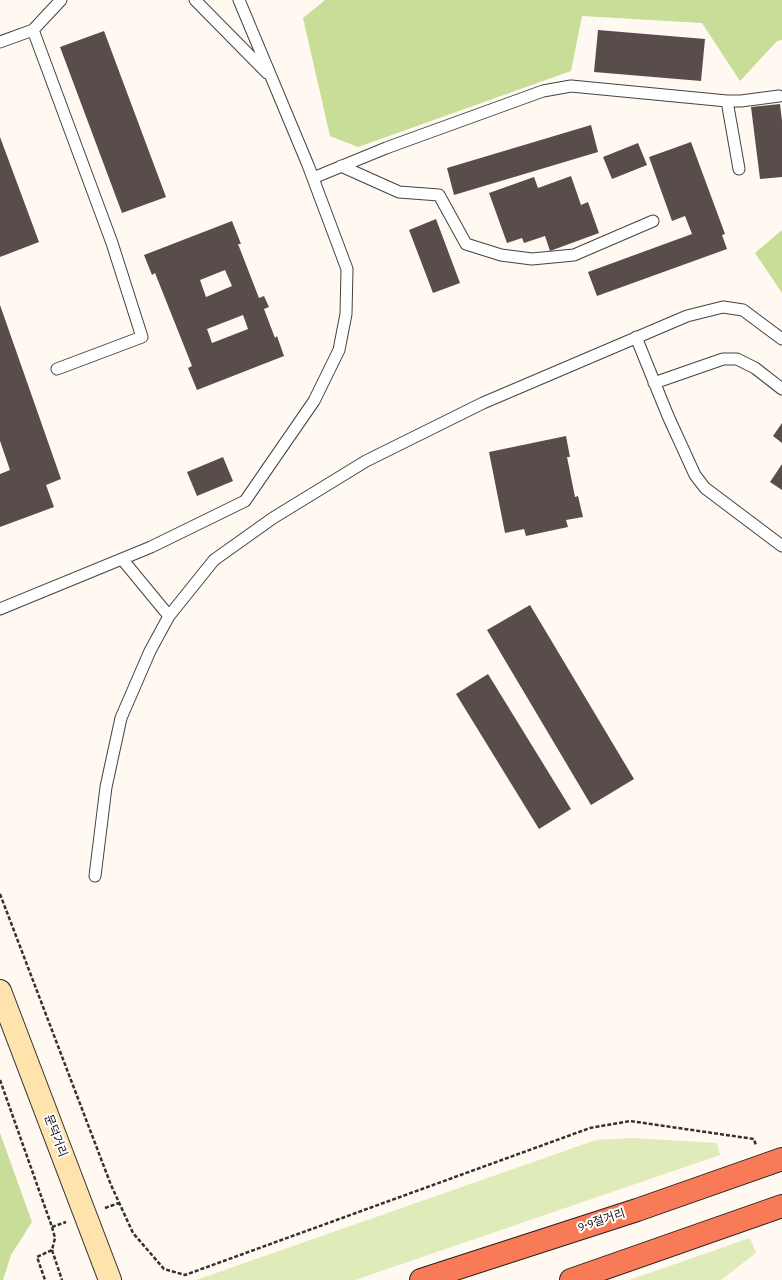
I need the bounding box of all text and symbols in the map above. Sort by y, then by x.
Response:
street label: 문덕거리 [40,1113,70,1159]
street label: 9·9절거리 [577,1207,627,1235]

